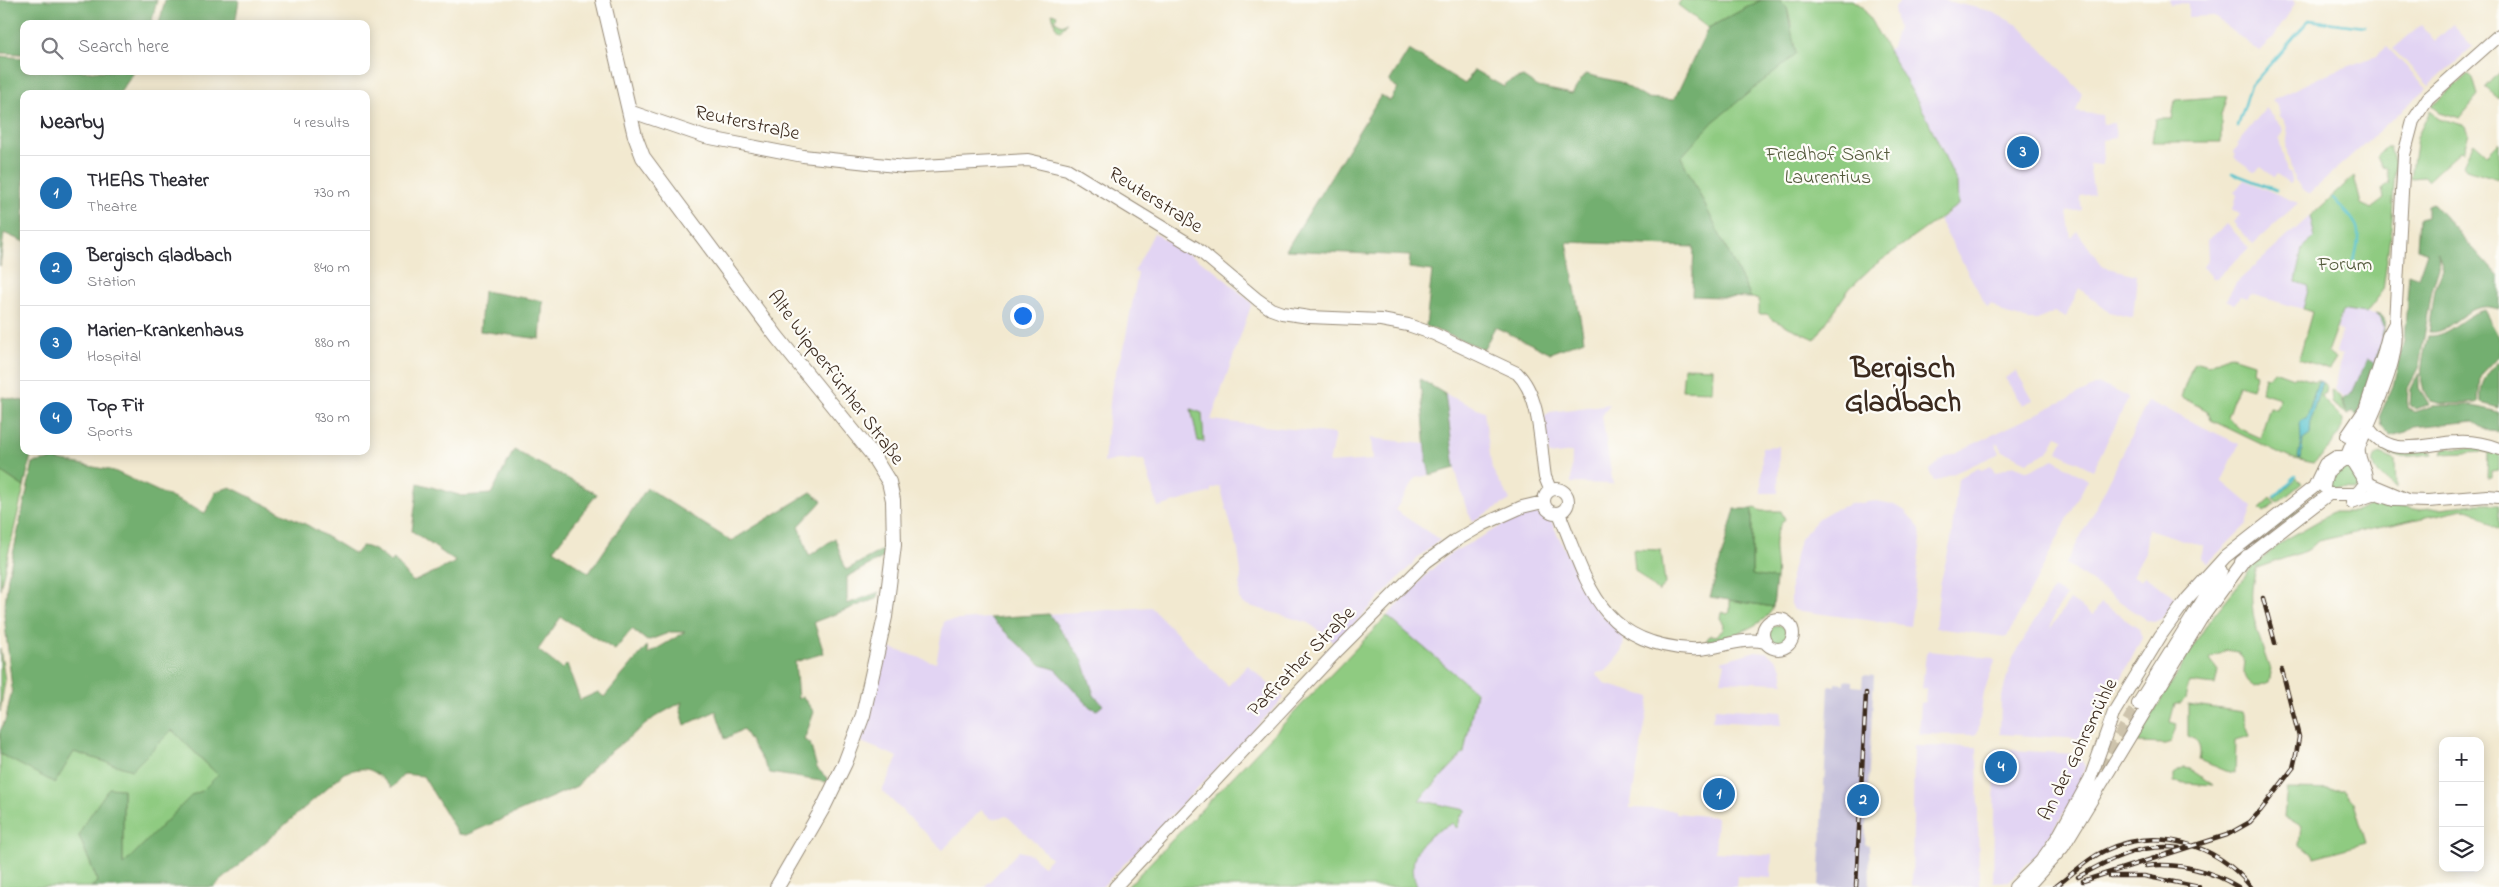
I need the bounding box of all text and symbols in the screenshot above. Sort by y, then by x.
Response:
search box [20,20,370,75]
icon: search [38,34,66,62]
text: Search here [78,34,169,61]
street label: Reuterstraße [692,99,802,149]
text: Nearby [40,108,104,138]
text: 4 results [294,111,350,135]
pin: 3 [2007,133,2039,171]
park label: Friedhof Sankt Laurentius [1765,141,1891,193]
street label: Reuterstraße [1102,160,1208,242]
text: THEAS Theater [87,168,209,195]
text: 1 [53,181,59,205]
text: 730 m [313,181,350,205]
text: Theatre [87,195,137,219]
text: Bergisch Gladbach [87,243,232,270]
park label: Forum [2317,251,2372,280]
text: 2 [52,256,60,280]
text: 840 m [314,256,350,280]
text: Station [87,270,136,294]
street label: Alte Wipperfürther Straße [759,284,911,472]
your location [1010,303,1036,329]
text: Marien-Krankenhaus [87,318,244,345]
text: 3 [53,331,59,355]
text: 880 m [315,331,350,355]
text: Hospital [87,345,141,369]
district label: Bergisch Gladbach [1845,348,1961,426]
text: Top Fit [87,393,144,420]
text: 4 [53,406,59,430]
text: 930 m [315,406,350,430]
text: Sports [87,420,133,444]
street label: Paffrather Straße [1241,600,1363,724]
street label: An der Gohrsmühle [2032,674,2126,826]
map controls [2439,737,2484,872]
button: + [2439,737,2484,782]
pin: 4 [1985,748,2017,786]
pin: 1 [1703,775,1735,813]
pin: 2 [1847,781,1879,819]
button: − [2439,782,2484,827]
button: layers [2439,827,2484,872]

